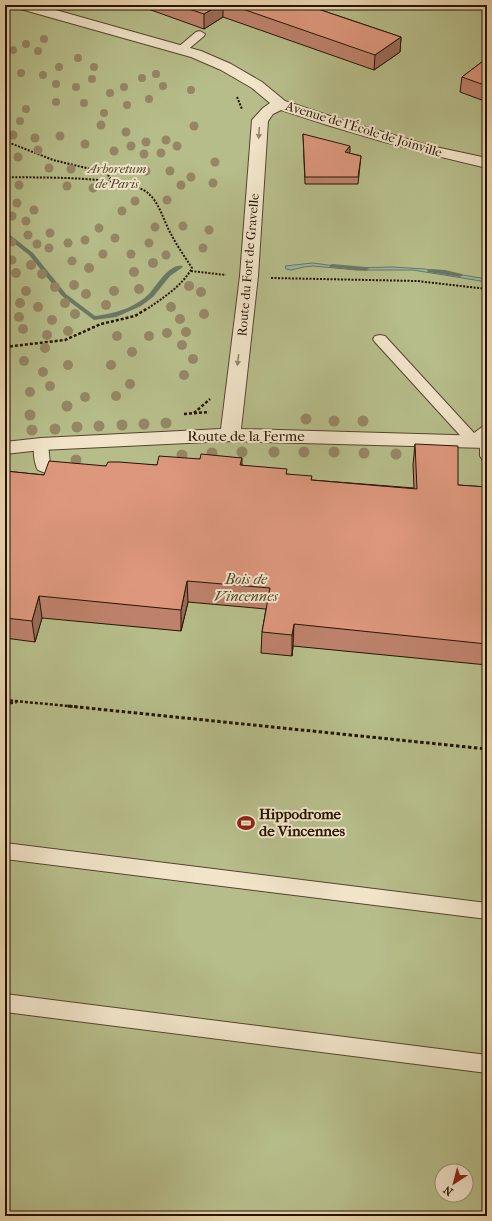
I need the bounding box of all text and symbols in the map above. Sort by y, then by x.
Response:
street label: Avenue de l'École de Joinville [283,98,445,160]
one-way arrow [256,127,263,139]
park label: Arboretum de Paris [86,161,146,191]
street label: Route du Fort de Gravelle [234,192,262,337]
one-way arrow [235,354,241,366]
street label: Route de la Ferme [187,427,305,445]
park label: Bois de Vincennes [214,570,278,605]
place label: Hippodrome de Vincennes [259,805,345,840]
sports icon: Hippodrome de Vincennes [236,813,256,833]
north arrow [434,1163,474,1203]
text: N [441,1183,456,1198]

